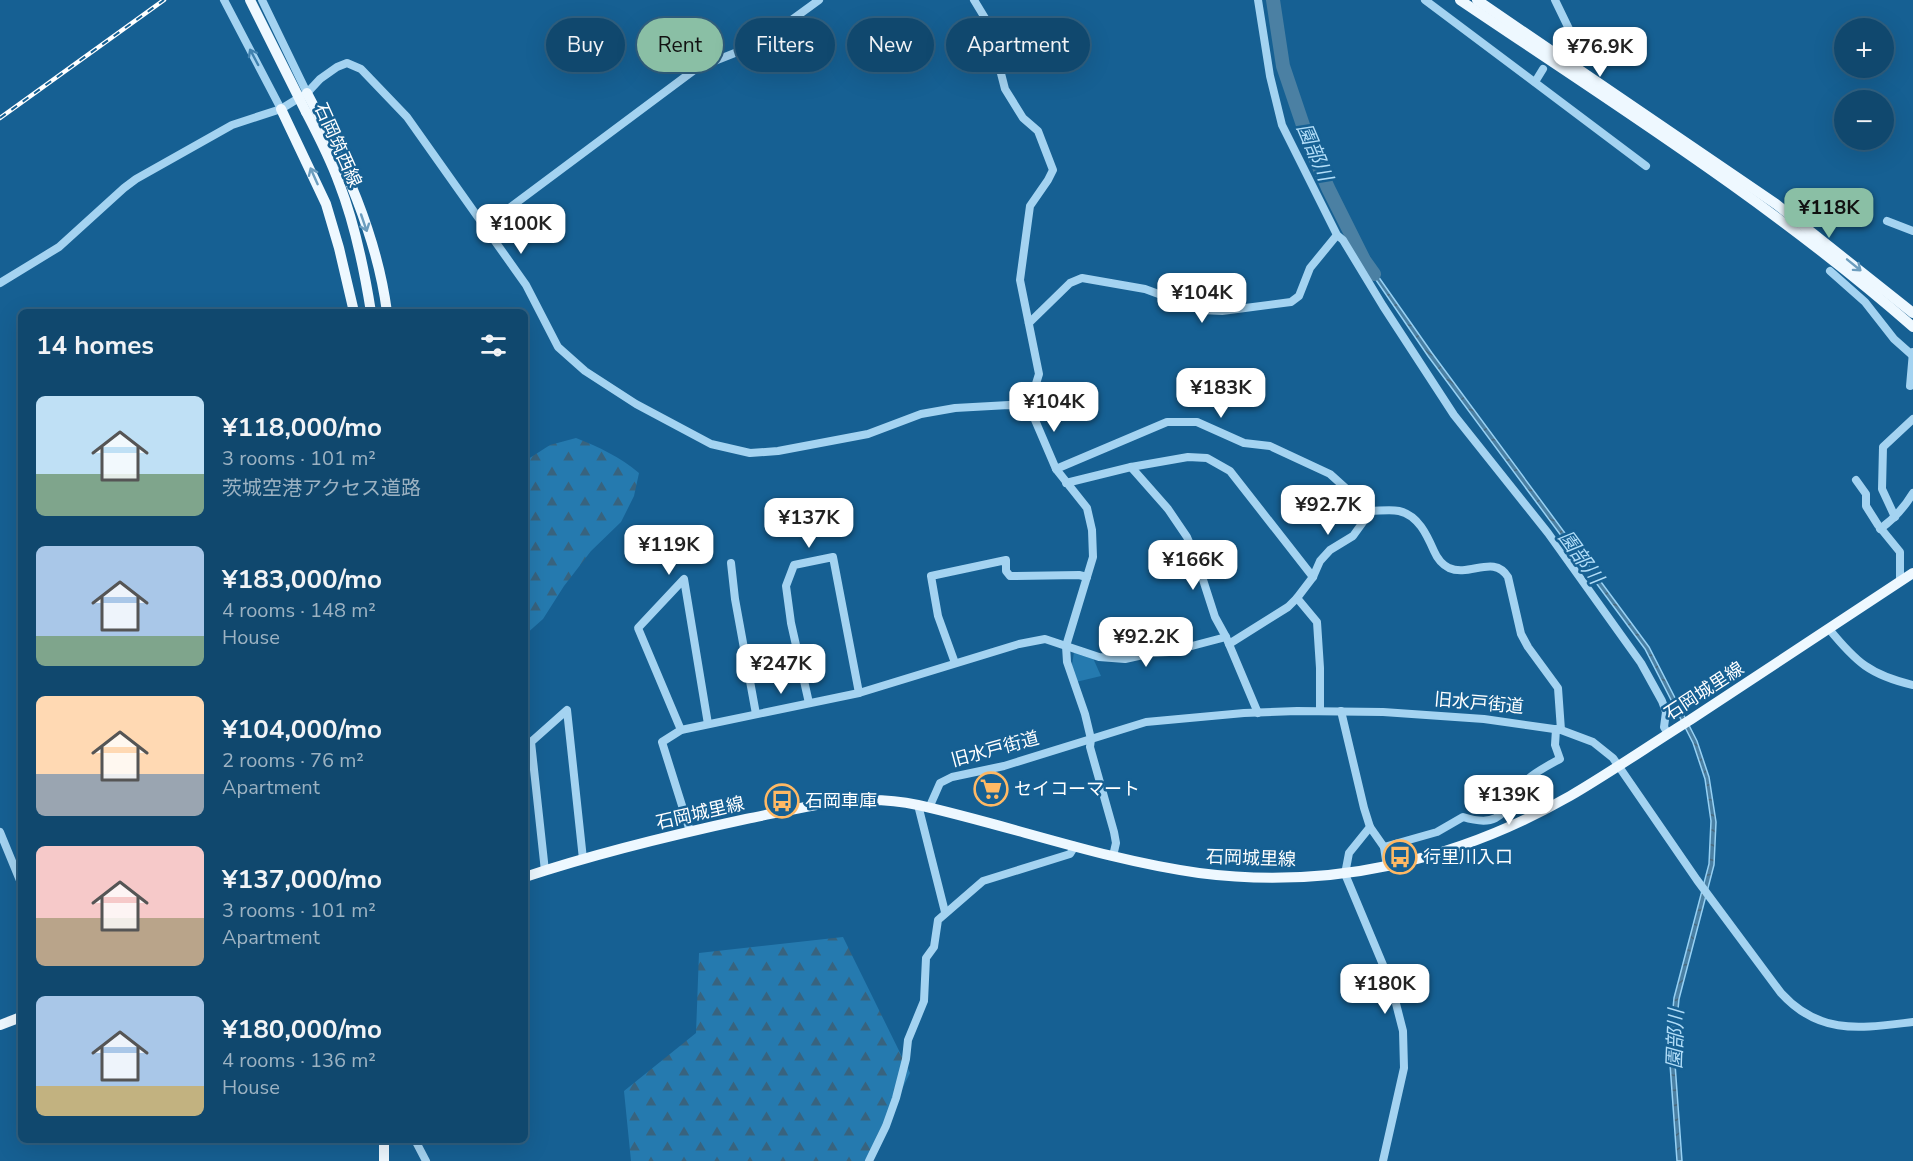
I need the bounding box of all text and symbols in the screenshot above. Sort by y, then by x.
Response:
chip: Buy [546,18,625,72]
chip: Rent [637,18,723,72]
chip: Filters [735,18,835,72]
chip: New [847,18,934,72]
chip: Apartment [946,18,1090,72]
map controls [1834,18,1894,150]
button: + [1834,18,1894,78]
pin: ¥76.9K [1551,27,1649,78]
text: ¥76.9K [1567,33,1633,60]
one-way arrow [248,49,259,67]
button: − [1834,90,1894,150]
street label: 石岡筑西線 [309,99,367,191]
water label: 園部川 [1290,119,1339,187]
one-way arrow [307,167,319,185]
pin: ¥118K [1787,188,1871,239]
text: ¥118K [1798,194,1860,221]
pin: ¥100K [479,204,563,255]
text: ¥100K [490,210,552,237]
one-way arrow [359,213,370,232]
one-way arrow [1846,258,1861,272]
pin: ¥104K [1160,273,1244,324]
text: ¥104K [1171,279,1233,306]
text: 14 homes [36,328,154,363]
icon: filters [477,329,510,362]
pin: ¥183K [1179,368,1263,419]
text: ¥183K [1190,374,1252,401]
pin: ¥104K [1012,382,1096,433]
text: ¥104K [1023,388,1085,415]
text: ¥118,000/mo [222,410,382,445]
icon: home [84,420,156,492]
text: 3 rooms · 101 m² [222,445,376,472]
text: 茨城空港アクセス道路 [222,475,421,502]
pin: ¥92.7K [1279,485,1377,536]
text: ¥92.7K [1295,491,1361,518]
pin: ¥137K [767,498,851,549]
text: ¥137K [778,504,840,531]
pin: ¥119K [627,525,711,576]
water label: 園部川 [1552,525,1610,591]
text: ¥119K [638,531,700,558]
pin: ¥166K [1151,540,1235,591]
text: ¥166K [1162,546,1224,573]
text: ¥183,000/mo [222,562,382,597]
icon: home [84,570,156,642]
text: 4 rooms · 148 m² [222,597,376,624]
pin: ¥92.2K [1097,617,1195,668]
text: ¥92.2K [1113,623,1179,650]
text: House [222,624,280,651]
pin: ¥247K [739,644,823,695]
text: ¥247K [750,650,812,677]
street label: 石岡城里線 [1660,656,1748,726]
street label: 旧水戸街道 [1433,687,1525,719]
text: ¥104,000/mo [222,712,382,747]
icon: home [84,720,156,792]
street label: 旧水戸街道 [948,726,1042,772]
text: 2 rooms · 76 m² [222,747,364,774]
supermarket icon: セイコーマート [973,771,1009,807]
text: Apartment [222,774,320,801]
pin: ¥139K [1467,775,1551,826]
place label: セイコーマート [1014,777,1140,801]
text: ¥139K [1478,781,1540,808]
bus stop icon: 石岡車庫 [764,783,800,819]
place label: 石岡車庫 [805,789,877,813]
street label: 石岡城里線 [653,791,747,835]
bus stop icon: 行里川入口 [1382,839,1418,875]
street label: 石岡城里線 [1206,844,1296,872]
place label: 行里川入口 [1423,845,1513,869]
text: ¥137,000/mo [222,862,382,897]
icon: home [84,870,156,942]
text: 3 rooms · 101 m² [222,897,376,924]
text: Apartment [222,924,320,951]
pin: ¥180K [1343,964,1427,1015]
text: ¥180K [1354,970,1416,997]
water label: 園部川 [1661,1007,1690,1069]
text: ¥180,000/mo [222,1012,382,1047]
icon: home [84,1020,156,1092]
text: 4 rooms · 136 m² [222,1047,376,1074]
text: House [222,1074,280,1101]

